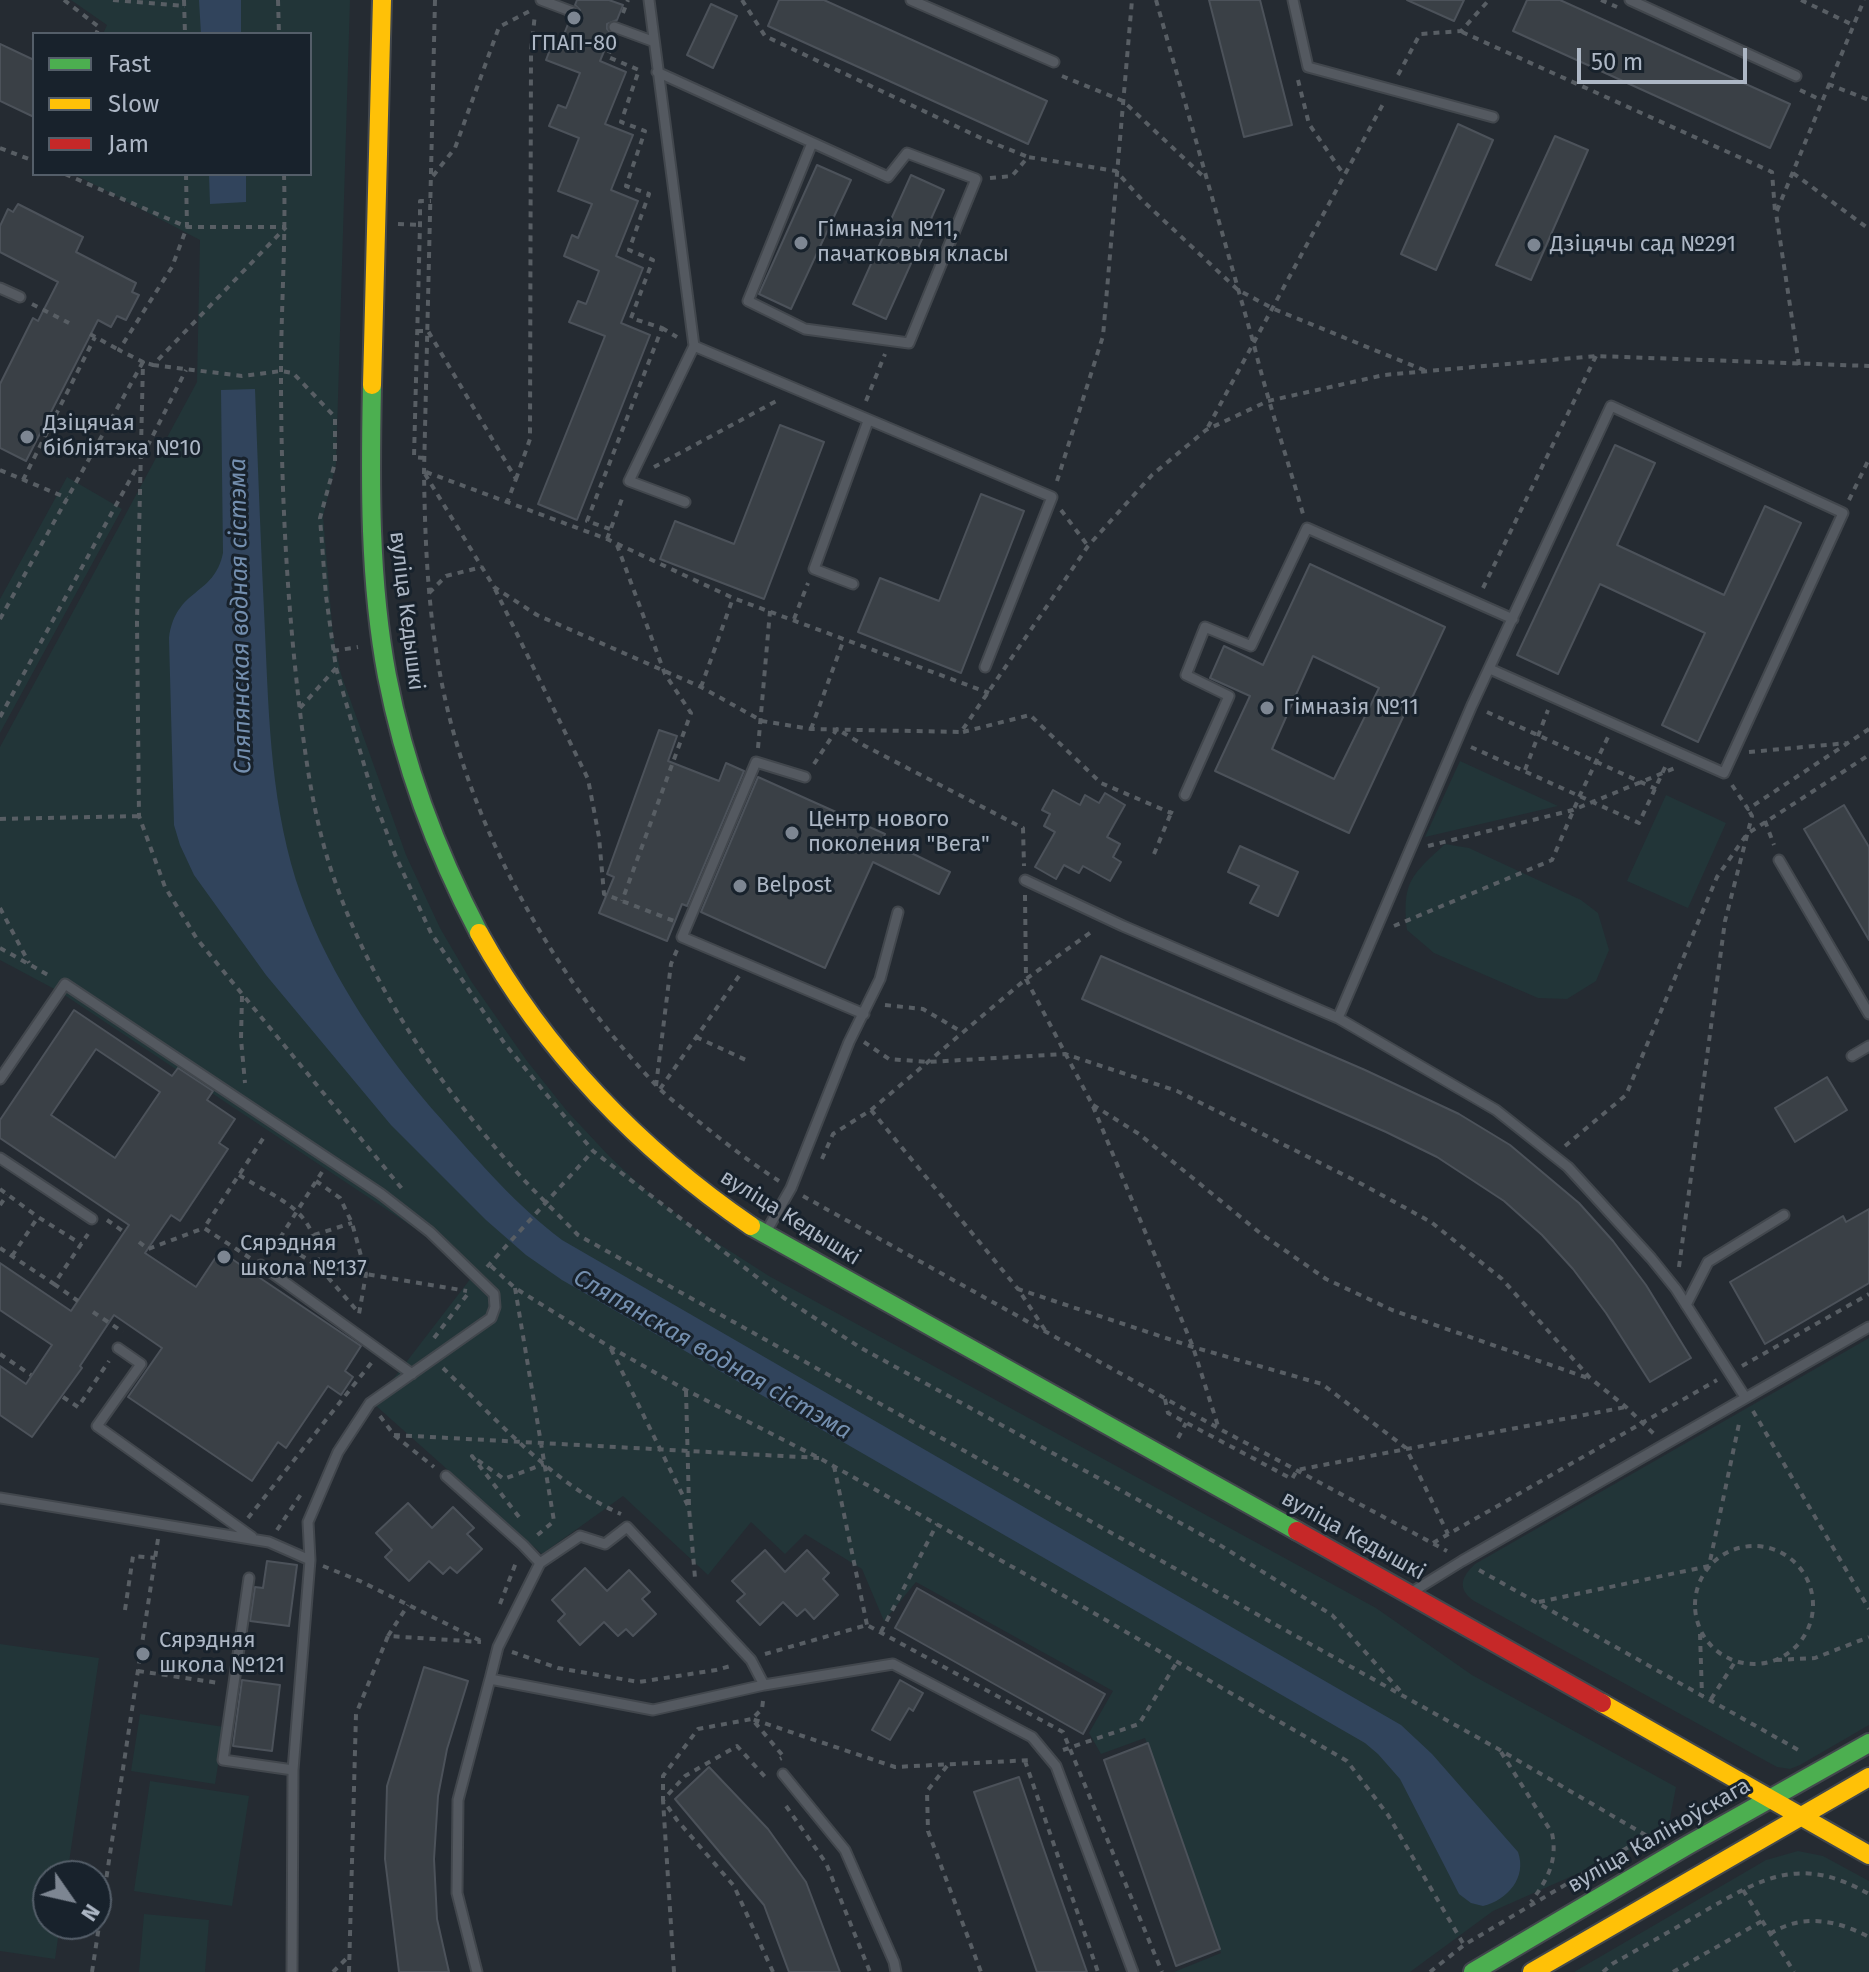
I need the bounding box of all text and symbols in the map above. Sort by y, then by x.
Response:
marker: ГПАП-80 [565,9,583,27]
place label: ГПАП-80 [531,31,617,57]
legend [32,32,312,176]
scale bar [1581,32,1751,82]
text: 50 m [1591,48,1643,76]
text: Fast [108,50,151,78]
text: Slow [108,90,159,118]
text: Jam [108,130,149,158]
place label: Гімназія №11, пачатковыя класы [817,217,1009,268]
place label: Дзіцячы сад №291 [1550,232,1736,258]
marker: Гімназія №11, пачатковыя класы [792,234,810,252]
marker: Дзіцячы сад №291 [1525,236,1543,254]
place label: Дзіцячая бібліятэка №10 [43,411,201,462]
marker: Дзіцячая бібліятэка №10 [18,428,36,446]
water label: Сляпянская водная сістэма [224,458,258,774]
street label: вуліца Кедышкі [383,530,429,692]
place label: Гімназія №11 [1283,695,1419,721]
marker: Гімназія №11 [1258,699,1276,717]
place label: Центр нового поколения "Вега" [808,807,990,858]
marker: Центр нового поколения "Вега" [783,824,801,842]
place label: Belpost [756,873,832,899]
marker: Belpost [731,877,749,895]
street label: вуліца Кедышкі [715,1164,865,1272]
place label: Сярэдняя школа №137 [240,1231,367,1282]
marker: Сярэдняя школа №137 [215,1248,233,1266]
water label: Сляпянская водная сістэма [568,1263,856,1447]
street label: вуліца Кедышкі [1277,1486,1429,1586]
place label: Сярэдняя школа №121 [159,1628,285,1680]
marker: Сярэдняя школа №121 [134,1645,152,1663]
street label: вуліца Каліноўскага [1563,1773,1755,1899]
north arrow [32,1860,112,1940]
text: N [75,1899,106,1926]

